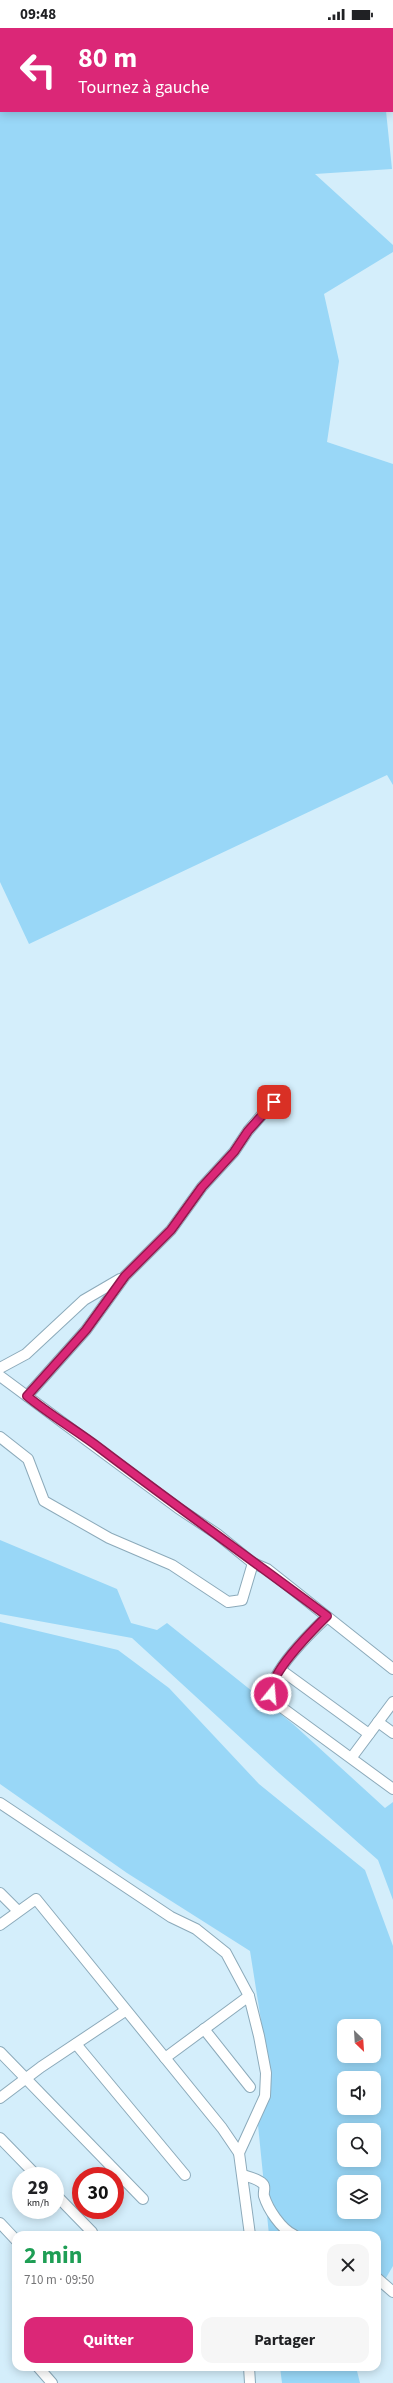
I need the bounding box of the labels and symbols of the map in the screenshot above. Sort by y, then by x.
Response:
pin [257,1085,291,1119]
position arrow [250,1673,292,1715]
north arrow [337,2019,381,2063]
speed limit sign: 30 [72,2167,124,2219]

